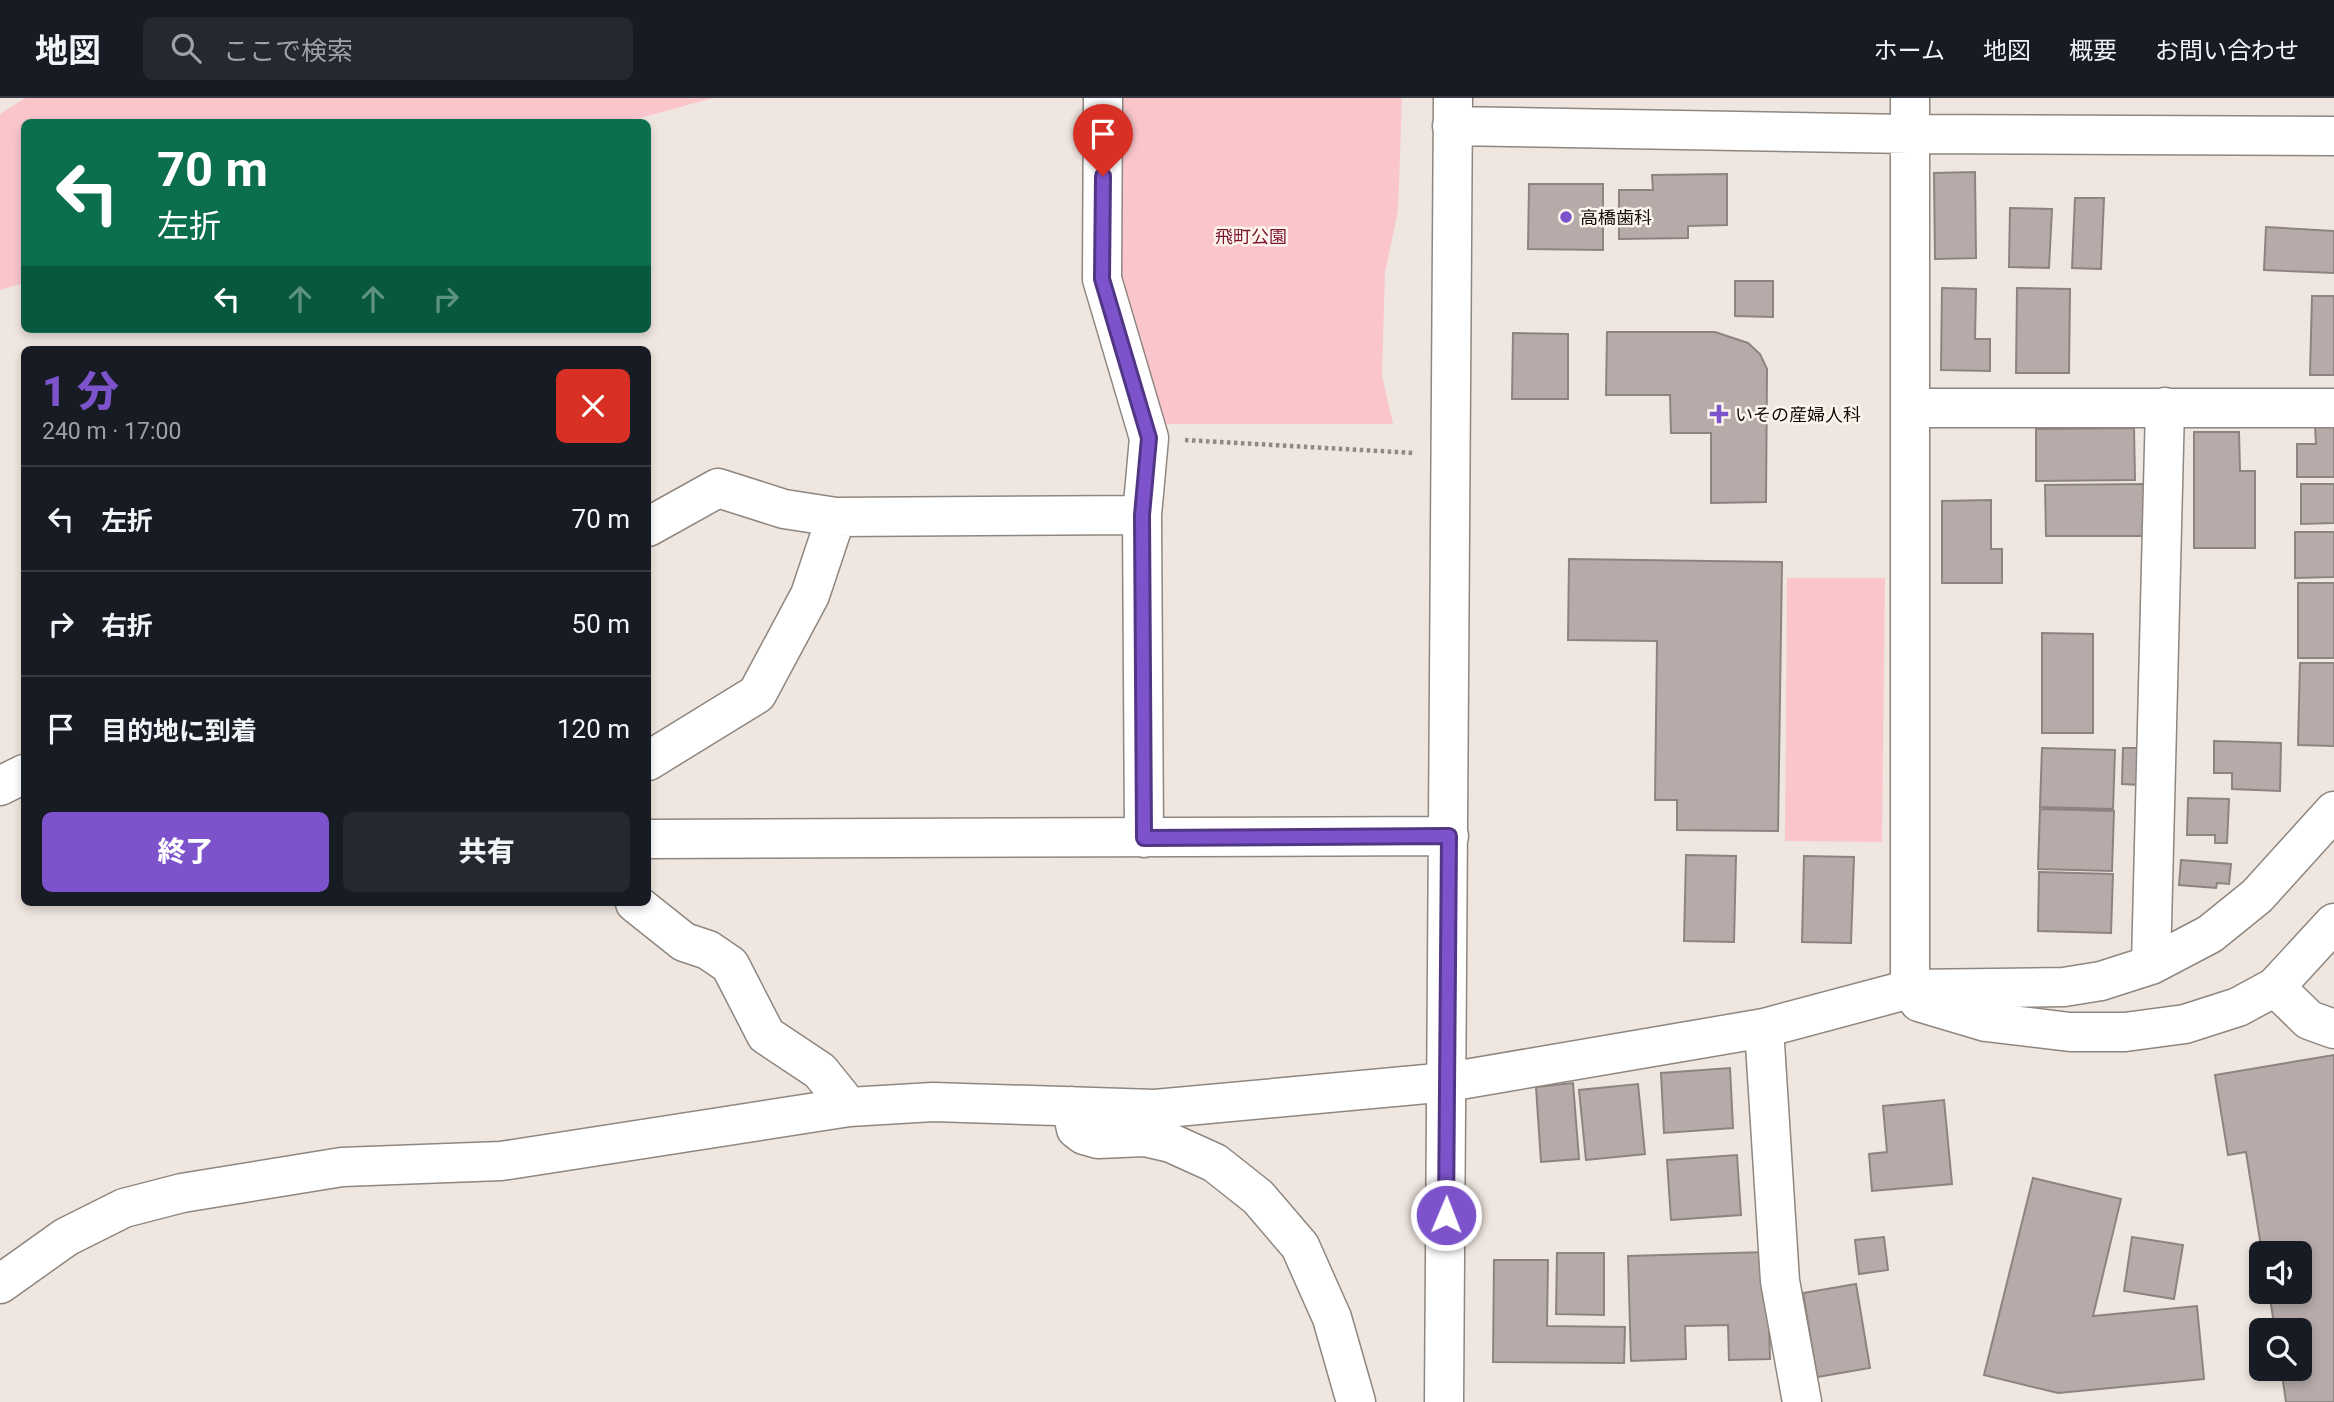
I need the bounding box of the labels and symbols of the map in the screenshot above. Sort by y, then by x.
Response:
pin [1073,104,1133,176]
place label: 高橋歯科 [1580,207,1652,228]
marker: 高橋歯科 [1558,209,1574,225]
park label: 飛町公園 [1215,226,1287,247]
marker: いその産婦人科 [1709,404,1729,424]
place label: いその産婦人科 [1735,404,1861,425]
position arrow [1409,1178,1483,1252]

